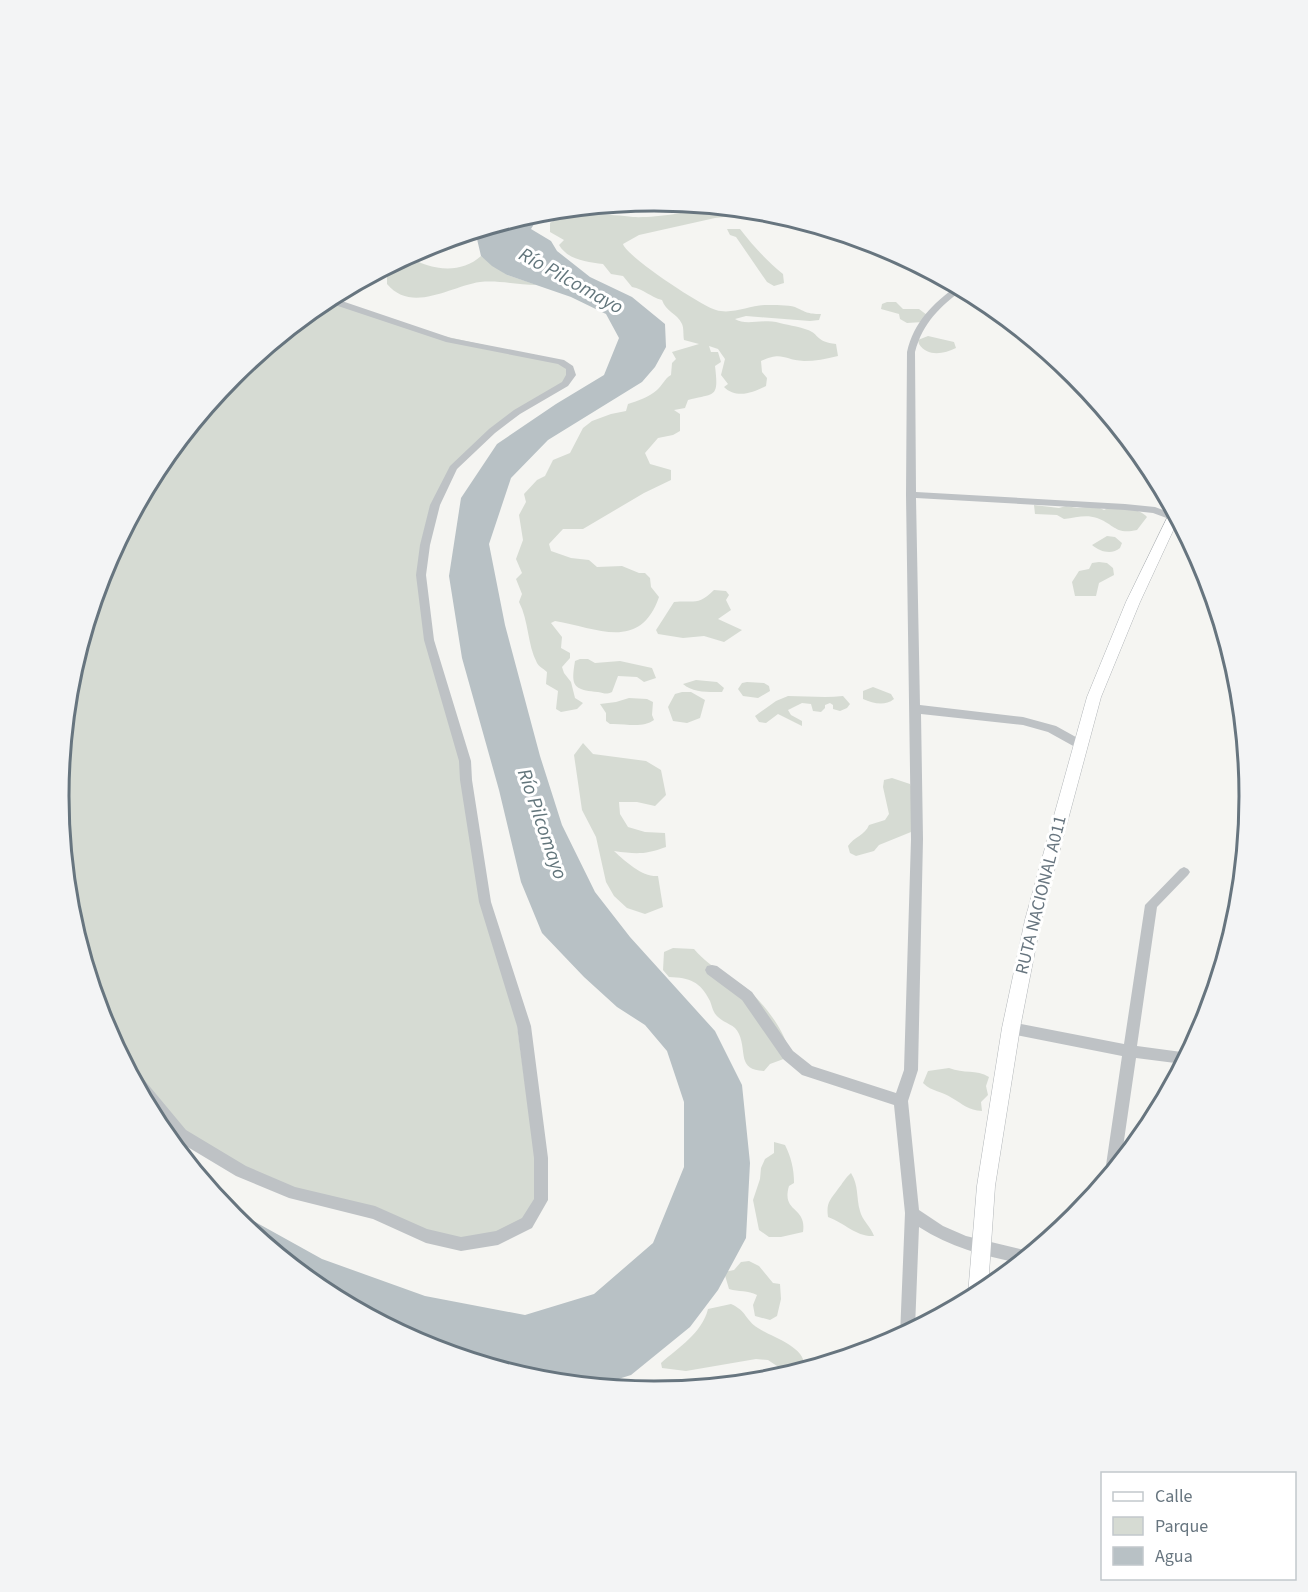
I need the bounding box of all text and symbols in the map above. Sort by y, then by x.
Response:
water label: Río Pilcomayo [514,241,628,321]
water label: Río Pilcomayo [510,765,574,883]
street label: RUTA NACIONAL A011 [1009,813,1073,977]
legend [1101,1472,1296,1580]
text: Calle [1155,1484,1193,1509]
text: Parque [1155,1514,1208,1539]
text: Agua [1155,1544,1193,1569]

